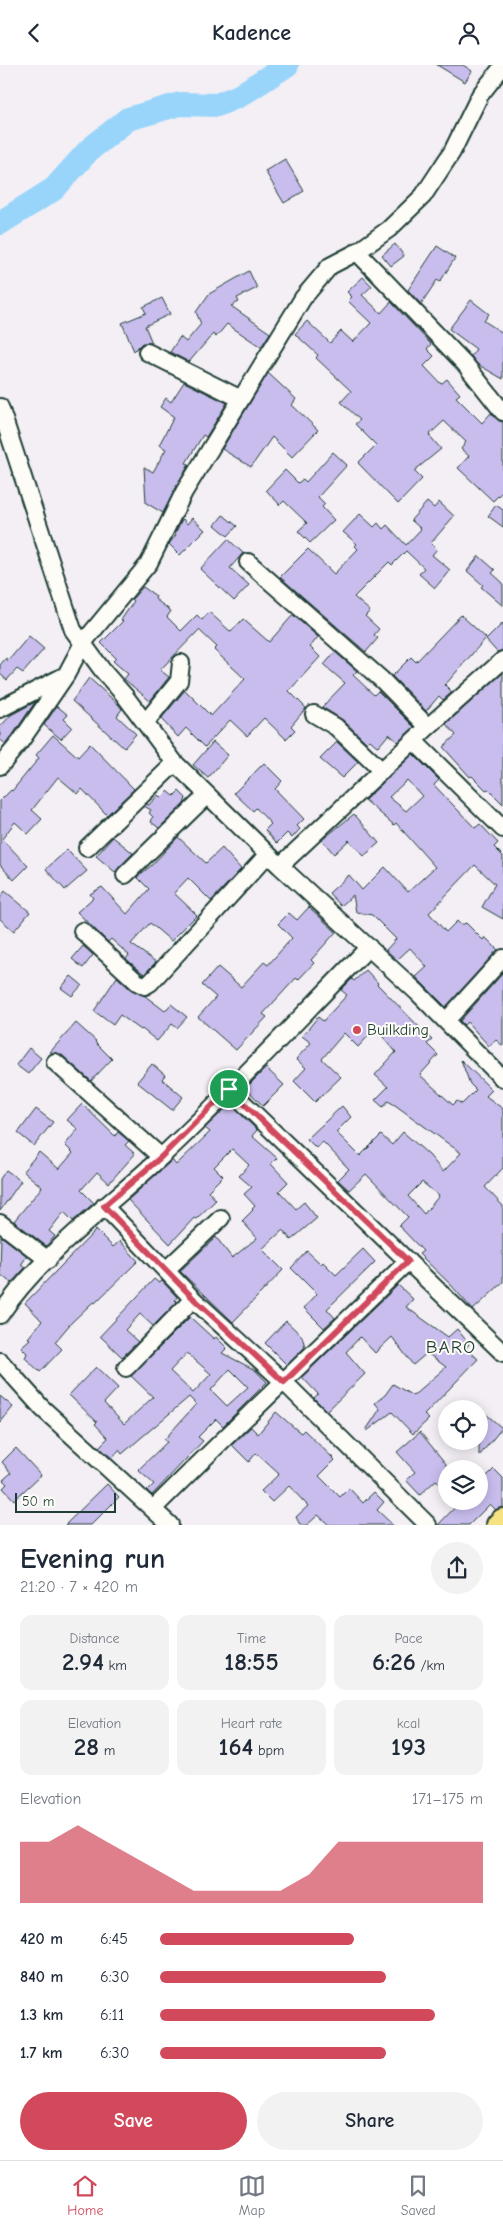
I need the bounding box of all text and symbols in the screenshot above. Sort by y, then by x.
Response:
icon: back [20,19,48,47]
icon: person [455,19,483,47]
text: Kadence [212,20,291,46]
place label: Builkding [367,1021,429,1039]
marker: Builkding [351,1024,363,1036]
pin [208,1068,250,1110]
icon: arrive [215,1075,243,1103]
district label: BARO [426,1336,476,1358]
map controls [438,1400,488,1510]
button: locate [438,1400,488,1450]
button: layers [438,1460,488,1510]
scale bar [15,1490,116,1513]
text: 50 m [22,1493,54,1510]
button: share [431,1542,483,1594]
text: Evening run [20,1543,165,1575]
text: 21:20 · 7 × 420 m [20,1578,138,1596]
text: Distance [69,1630,120,1647]
text: Time [237,1630,266,1647]
text: Pace [394,1630,423,1647]
text: 2.94 [62,1647,104,1676]
text: 18:55 [224,1647,279,1676]
text: 6:26 [372,1647,416,1676]
text: km [104,1657,127,1674]
text: /km [416,1657,445,1674]
text: Elevation [68,1715,121,1732]
text: Heart rate [221,1715,282,1732]
text: kcal [397,1715,420,1732]
text: 28 [74,1732,99,1761]
text: 164 [219,1732,253,1761]
text: 193 [391,1732,426,1761]
text: m [99,1742,115,1759]
text: bpm [253,1742,284,1759]
text: Elevation [20,1790,81,1808]
text: 171–175 m [412,1790,483,1808]
text: 420 m [20,1930,63,1948]
text: 6:45 [100,1930,128,1948]
text: 840 m [20,1968,63,1986]
text: 6:30 [100,1968,129,1986]
text: 1.3 km [20,2006,63,2024]
text: 6:11 [100,2006,124,2024]
text: 1.7 km [20,2044,63,2062]
text: 6:30 [100,2044,129,2062]
button: Save [20,2092,247,2150]
button: Share [257,2092,483,2150]
tab: Home [67,2172,103,2219]
tab: Map [238,2172,266,2219]
tab: Saved [401,2172,436,2219]

